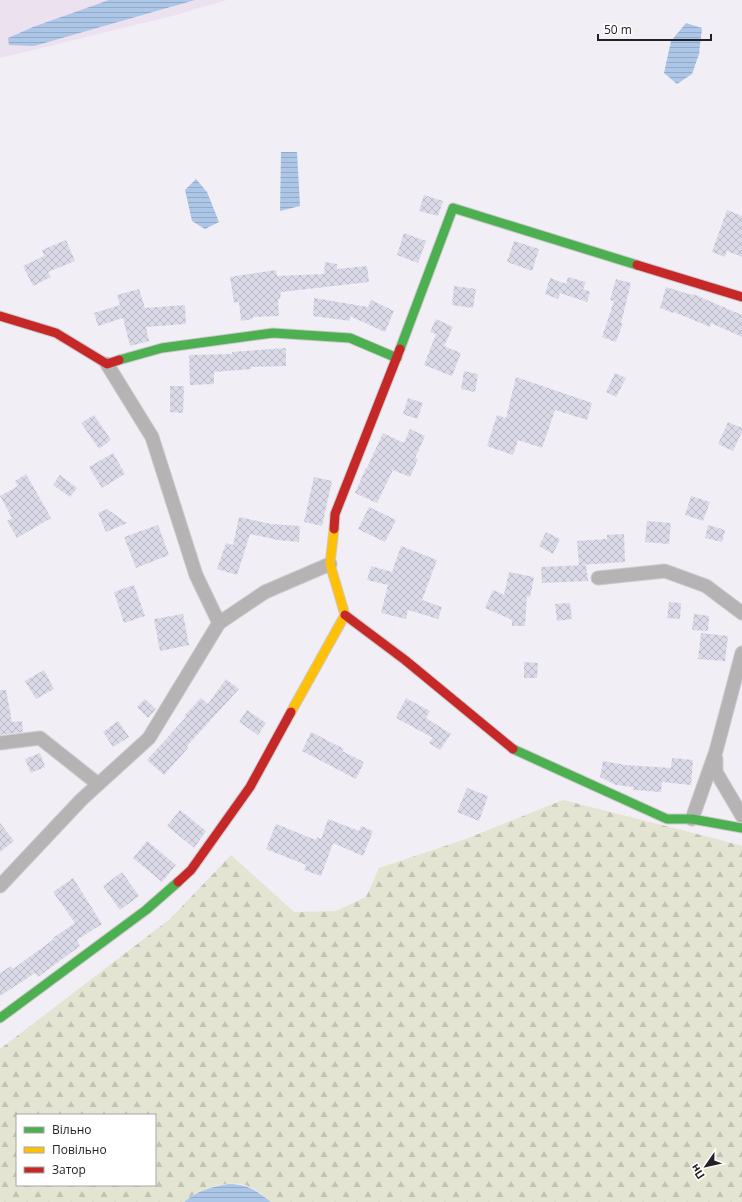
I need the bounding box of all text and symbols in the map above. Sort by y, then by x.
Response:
scale bar [598,16,711,42]
text: 50 m [604,21,632,38]
legend [16,1114,156,1186]
text: Вільно [52,1121,92,1138]
text: Повільно [52,1141,107,1158]
north arrow [686,1146,726,1186]
text: Затор [52,1161,86,1178]
text: Пн [687,1161,708,1182]

